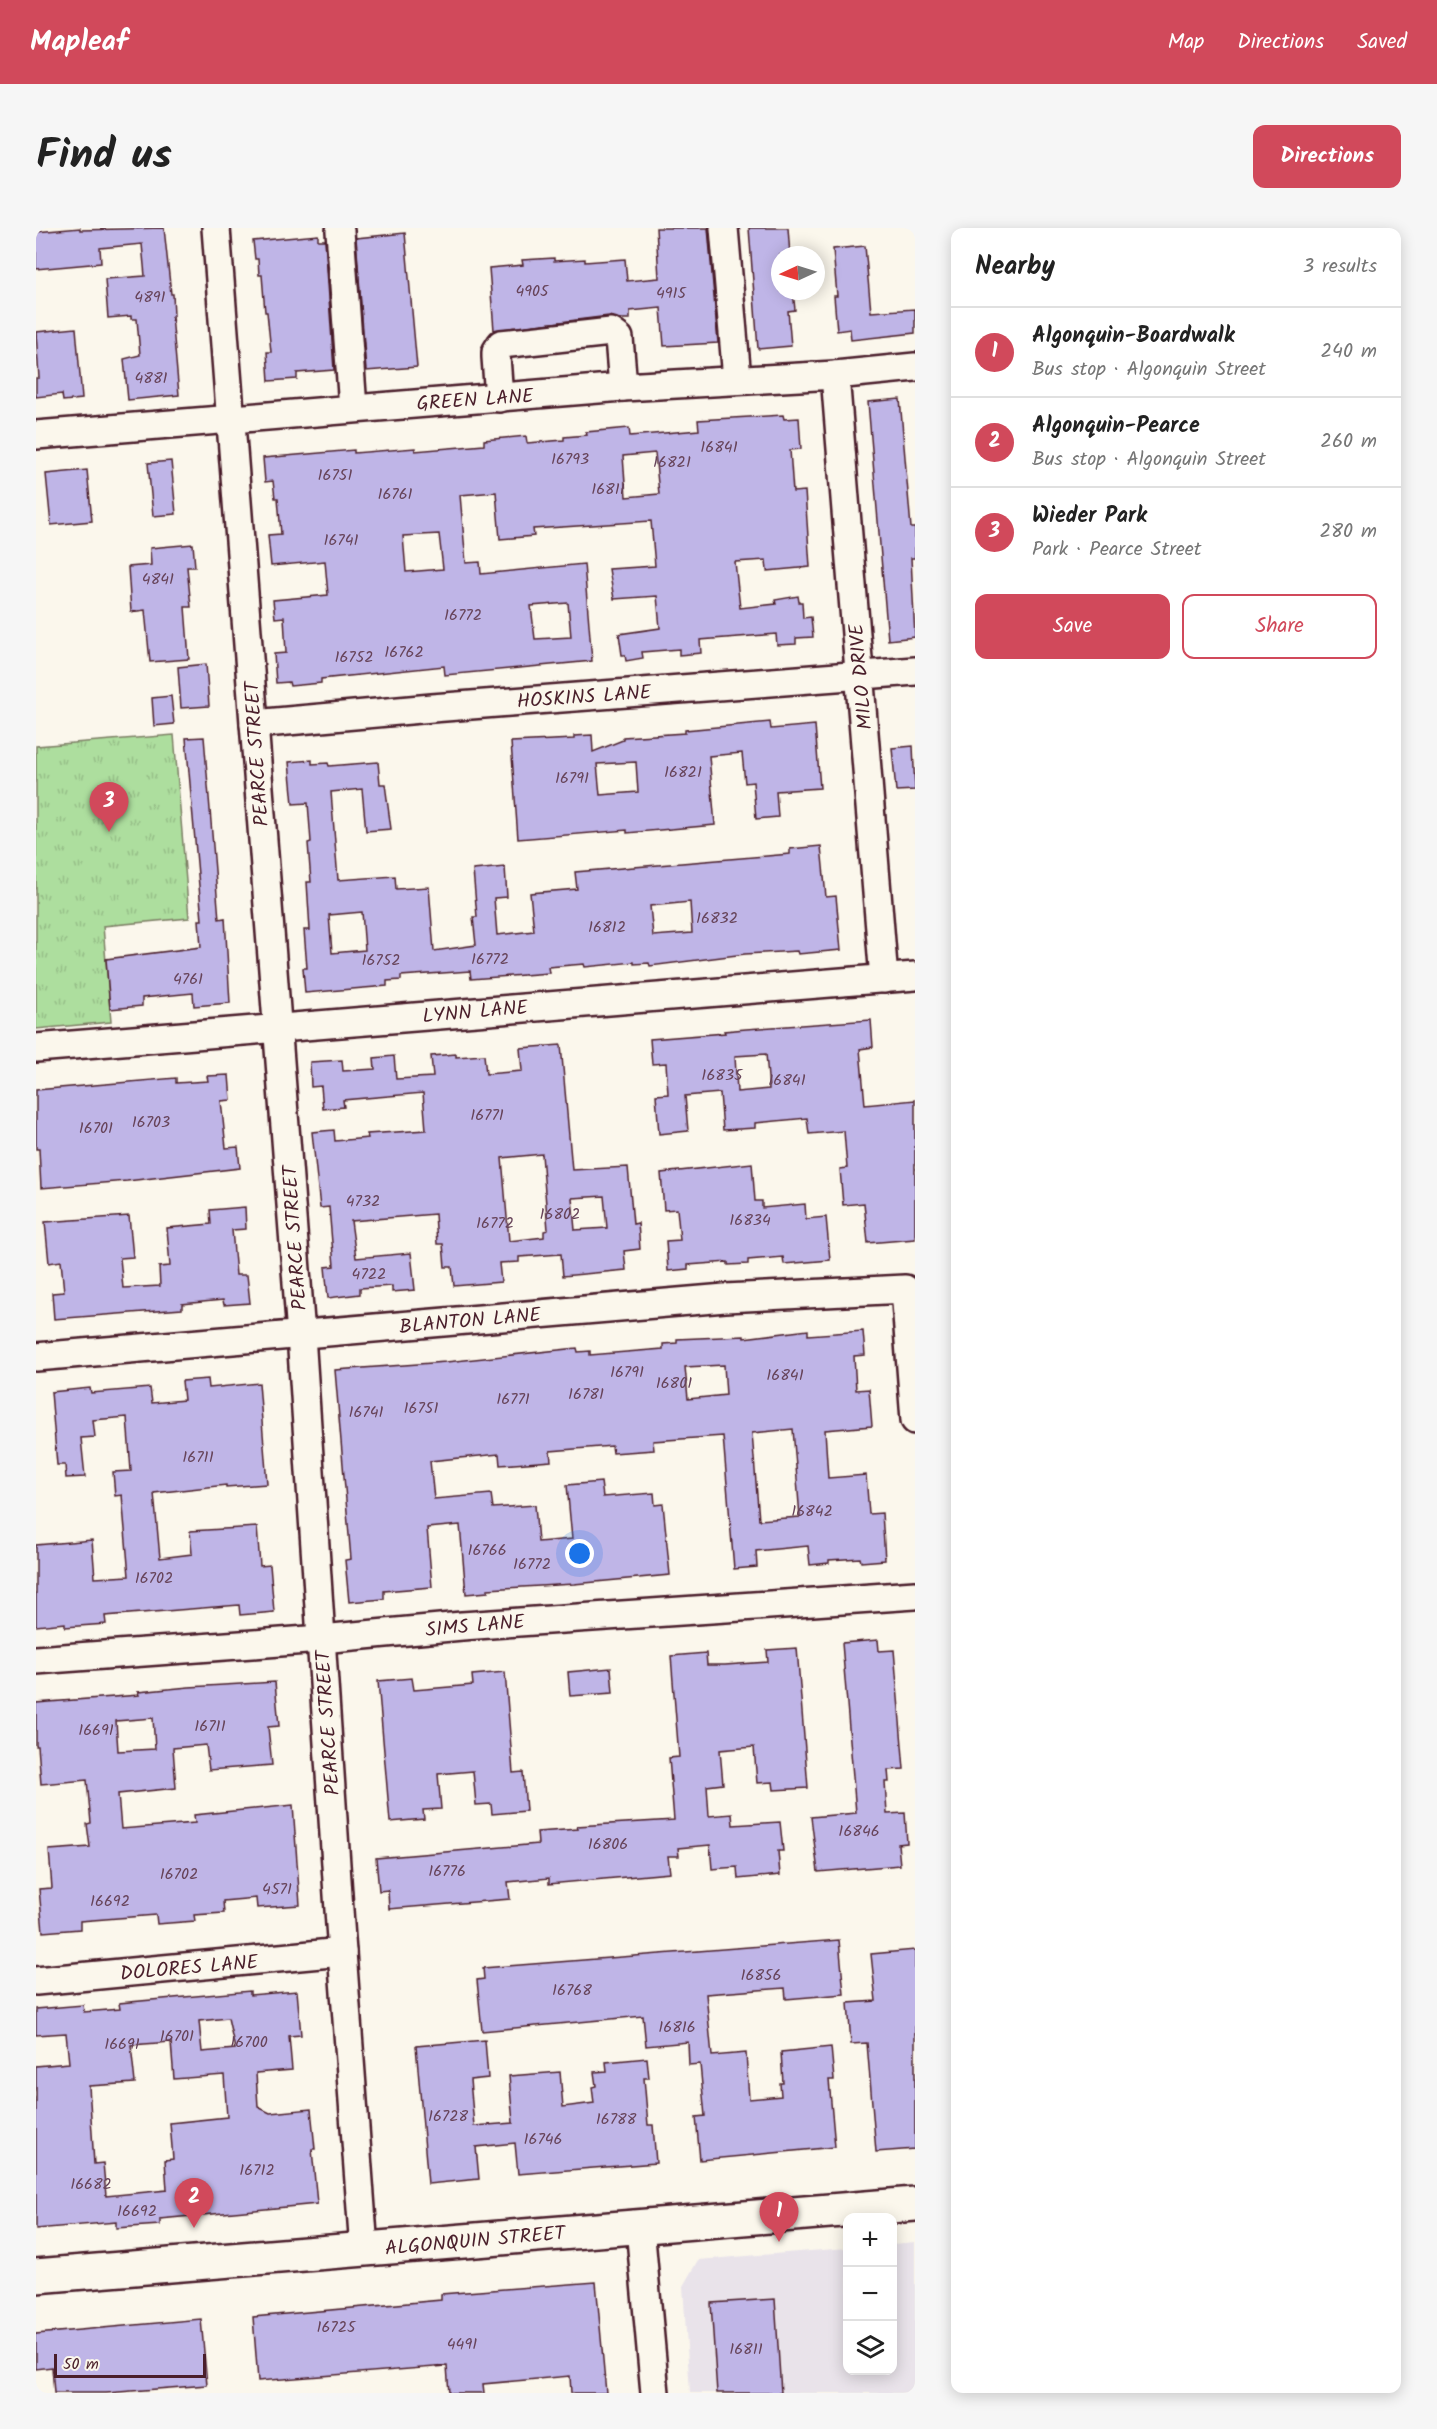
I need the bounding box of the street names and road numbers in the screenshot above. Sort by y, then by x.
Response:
street label: GREEN LANE [416,381,536,421]
street label: MILO DRIVE [841,621,883,731]
street label: HOSKINS LANE [516,677,654,719]
street label: PEARCE STREET [237,678,279,827]
street label: LYNN LANE [421,992,531,1034]
street label: PEARCE STREET [275,1162,317,1311]
street label: BLANTON LANE [398,1300,544,1344]
street label: SIMS LANE [424,1607,527,1647]
street label: PEARCE STREET [308,1647,350,1796]
street label: DOLORES LANE [119,1947,261,1991]
street label: ALGONQUIN STREET [384,2218,569,2266]

